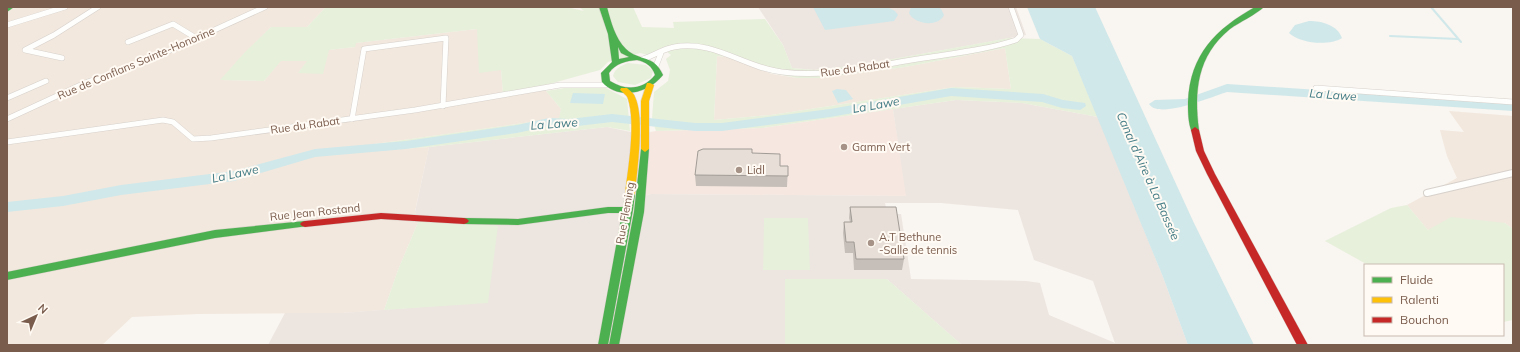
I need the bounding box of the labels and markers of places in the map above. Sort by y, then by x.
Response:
place label: Gamm Vert [852,140,910,154]
marker: Gamm Vert [839,142,849,152]
place label: Lidl [747,163,765,177]
marker: Lidl [734,165,744,175]
place label: A.T Bethune -Salle de tennis [879,230,957,257]
marker: A.T Bethune -Salle de tennis [866,238,876,248]

